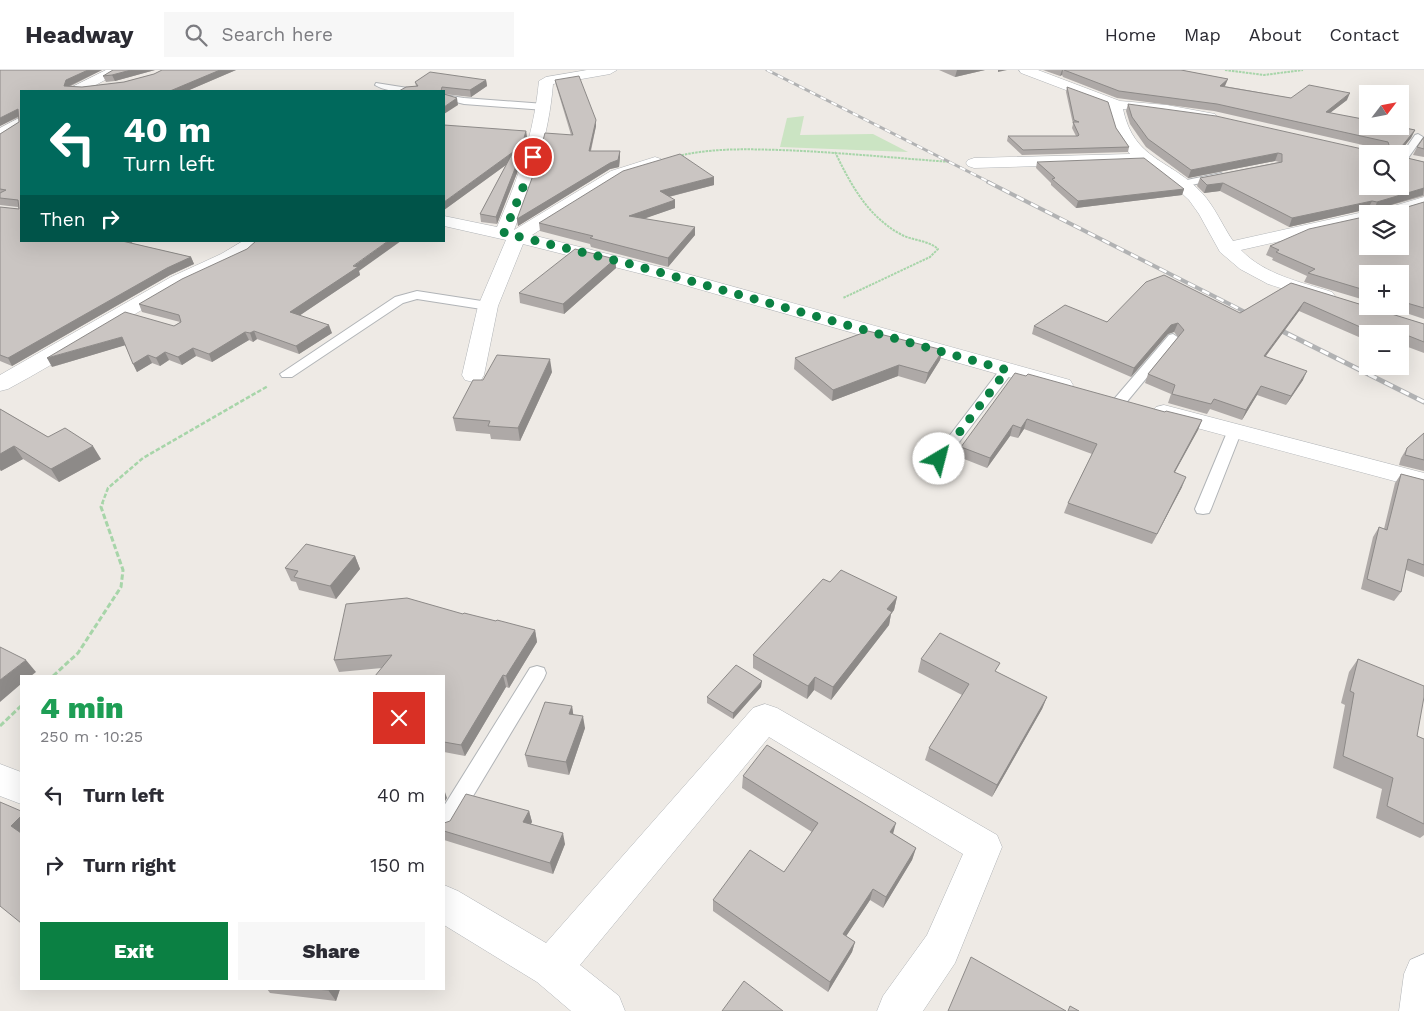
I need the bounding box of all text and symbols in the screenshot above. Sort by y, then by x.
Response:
search box [164,12,514,57]
text: Headway [25,21,134,49]
icon: search [182,21,210,49]
text: Search here [222,23,333,46]
text: Home [1105,24,1156,45]
text: Map [1184,24,1221,45]
text: About [1249,24,1301,45]
text: Contact [1329,24,1399,45]
north arrow [1359,85,1409,135]
map controls [1359,85,1409,375]
text: 40 m [123,109,211,151]
icon: left [40,110,105,175]
pin [512,136,554,178]
icon: arrive [519,143,547,171]
button: search [1359,145,1409,195]
text: Turn left [123,151,215,176]
icon: right [96,205,124,233]
button: layers [1359,205,1409,255]
text: Then [40,208,86,231]
button: + [1359,265,1409,315]
button: − [1359,325,1409,375]
position arrow [912,432,964,484]
text: 4 min [40,690,124,725]
button: close [373,692,425,744]
text: 250 m · 10:25 [40,727,143,746]
icon: left [40,781,68,809]
text: Turn left [83,784,164,807]
text: 40 m [377,784,425,807]
icon: right [40,851,68,879]
text: Turn right [83,854,176,877]
text: 150 m [370,854,425,877]
button: Exit [40,922,228,980]
button: Share [238,922,425,980]

